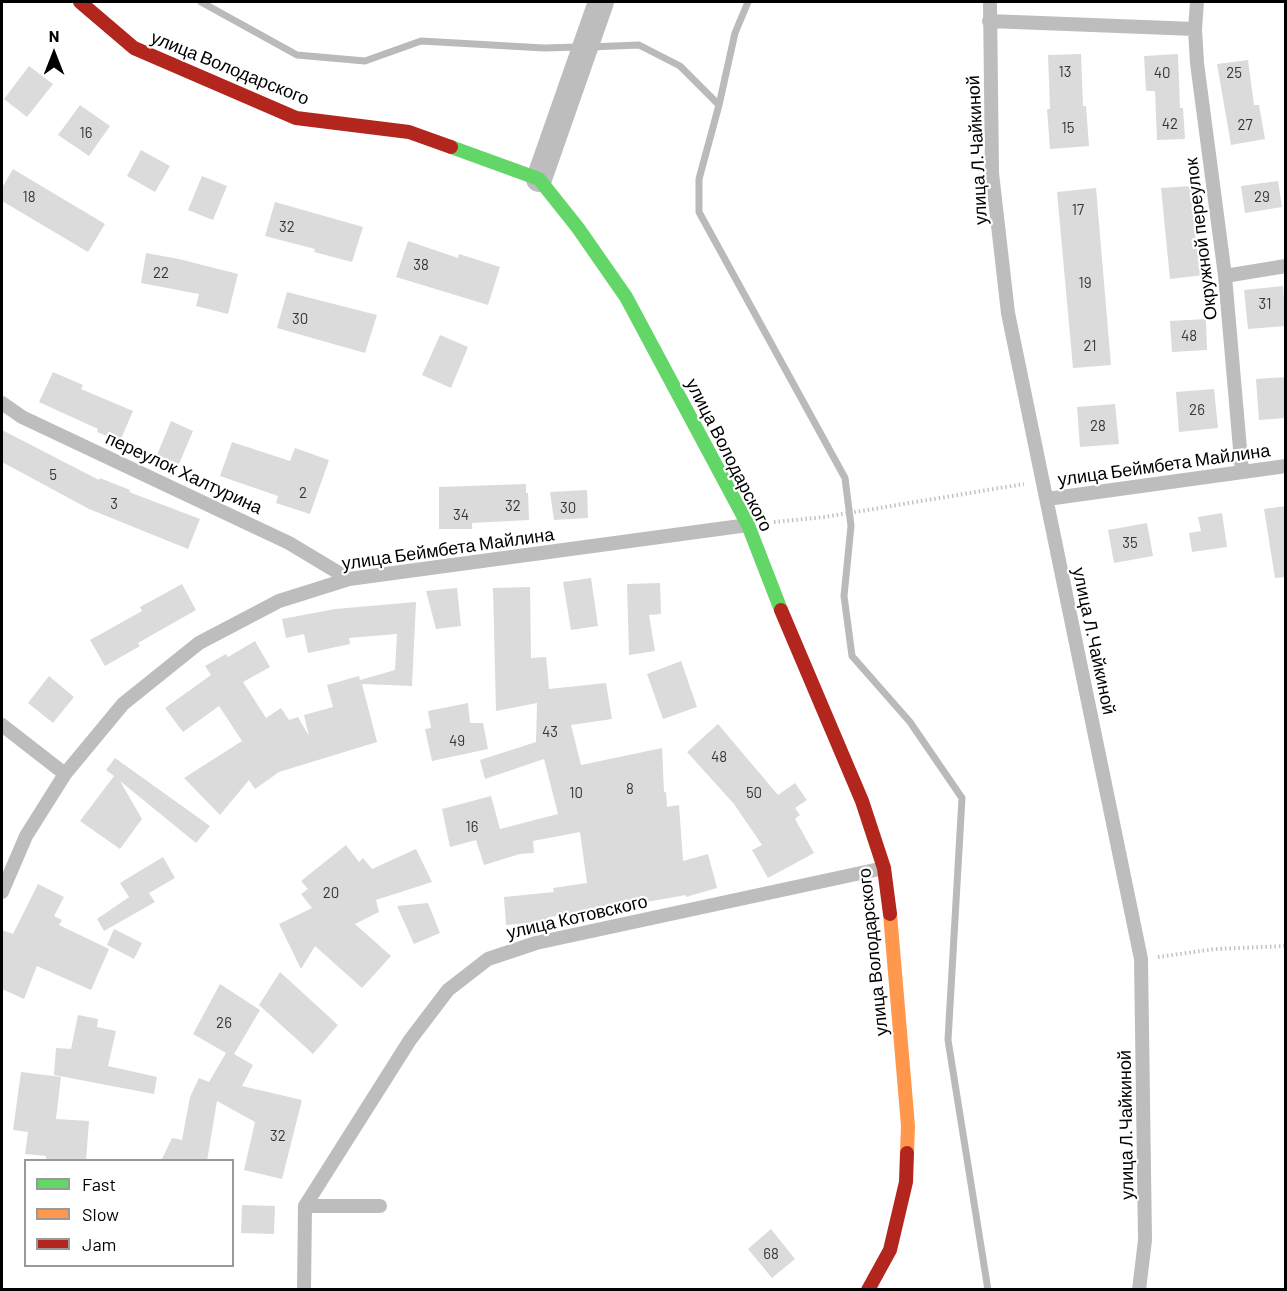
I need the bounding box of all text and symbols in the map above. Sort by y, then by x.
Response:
north arrow [24,24,84,84]
text: N [49,26,59,45]
street label: улица Володарского [148,26,312,110]
house number: 13 [1059,63,1071,81]
house number: 40 [1154,64,1170,82]
house number: 25 [1226,64,1242,82]
street label: улица Л.Чайкиной [962,75,992,225]
house number: 42 [1162,115,1178,133]
house number: 27 [1237,116,1253,134]
house number: 15 [1062,119,1074,137]
house number: 16 [80,124,92,142]
street label: Окружной переулок [1180,157,1222,321]
house number: 18 [22,188,36,206]
house number: 29 [1254,188,1270,206]
house number: 17 [1072,201,1084,219]
house number: 32 [279,218,295,236]
house number: 38 [413,256,429,274]
house number: 22 [153,264,169,282]
house number: 19 [1078,274,1092,292]
house number: 31 [1259,295,1271,313]
house number: 30 [292,310,308,328]
house number: 48 [1181,327,1197,345]
house number: 21 [1083,337,1097,355]
street label: улица Володарского [681,375,777,535]
house number: 26 [1189,401,1205,419]
house number: 28 [1090,417,1106,435]
street label: переулок Халтурина [102,427,266,519]
street label: улица Беймбета Майлина [1057,439,1271,491]
house number: 5 [49,466,57,484]
house number: 2 [299,484,307,502]
house number: 3 [110,495,118,513]
house number: 32 [505,497,521,515]
house number: 30 [560,499,576,517]
house number: 34 [453,506,469,524]
street label: улица Беймбета Майлина [341,523,555,575]
house number: 35 [1122,534,1138,552]
street label: улица Л.Чайкиной [1068,565,1120,717]
house number: 43 [542,723,558,741]
house number: 49 [449,732,465,750]
house number: 48 [711,748,727,766]
house number: 8 [626,780,634,798]
house number: 10 [569,784,583,802]
house number: 50 [746,784,762,802]
house number: 16 [466,818,478,836]
street label: улица Володарского [853,867,893,1037]
house number: 20 [323,884,339,902]
street label: улица Котовского [504,890,650,944]
house number: 26 [216,1014,232,1032]
street label: улица Л.Чайкиной [1114,1050,1138,1200]
house number: 32 [270,1127,286,1145]
legend [24,1159,234,1267]
text: Fast [82,1173,116,1195]
text: Slow [82,1203,119,1225]
text: Jam [82,1233,116,1255]
house number: 68 [763,1245,779,1263]

